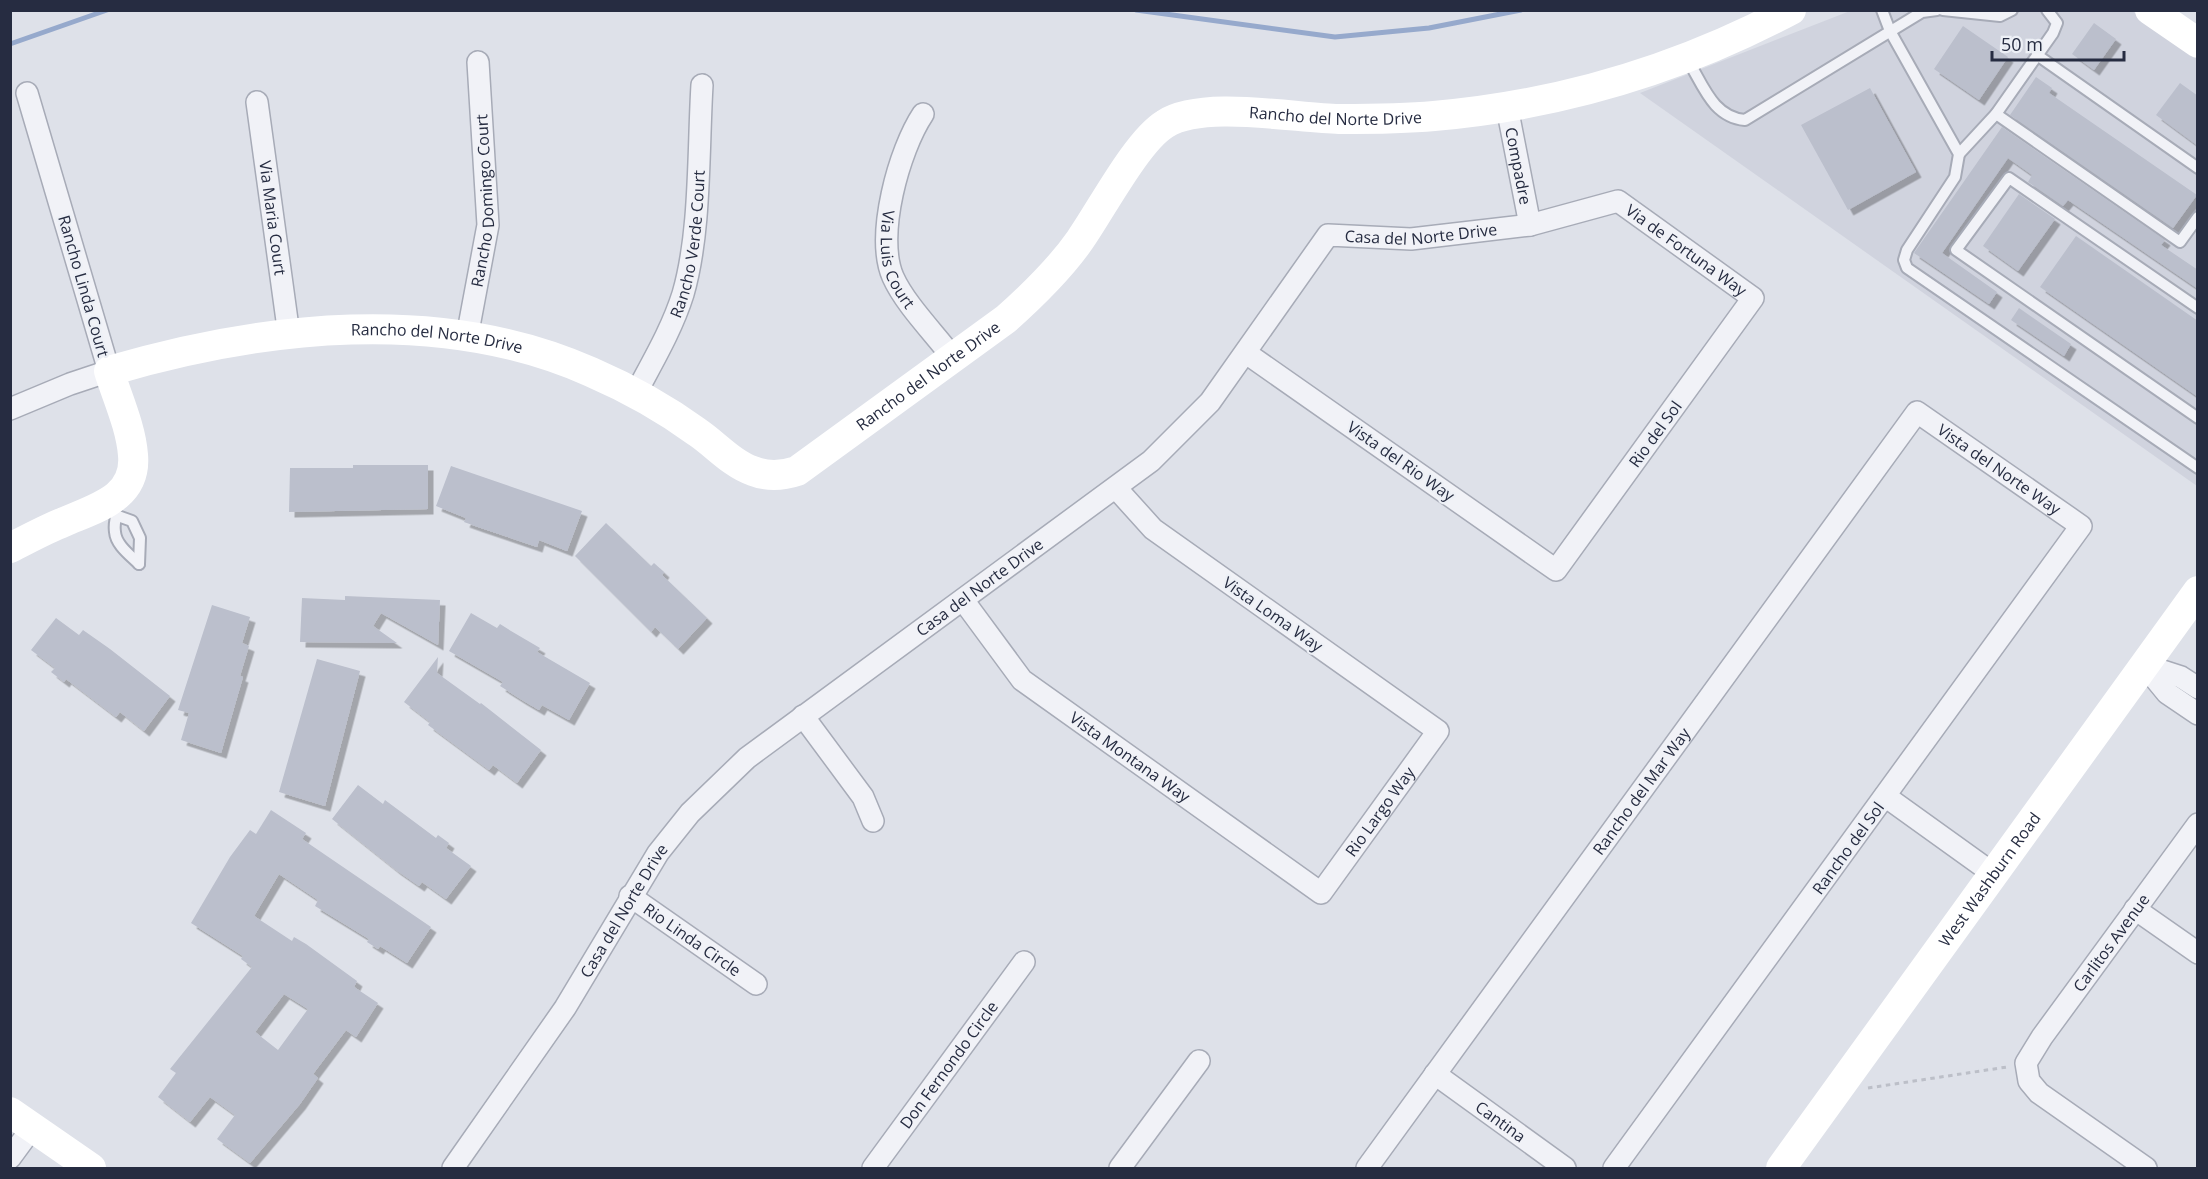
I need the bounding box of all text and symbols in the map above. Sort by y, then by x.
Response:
scale bar [1992,24,2124,62]
text: 50 m [2001,32,2043,56]
street label: Rancho del Norte Drive [1248,101,1422,130]
street label: Rancho Domingo Court [466,113,499,289]
street label: Compadre [1500,125,1537,207]
street label: Via Maria Court [254,159,292,277]
street label: Rancho Verde Court [664,169,710,321]
street label: Via de Fortuna Way [1621,199,1752,302]
street label: Via Luis Court [876,209,920,313]
street label: Rancho Linda Court [53,212,115,360]
street label: Casa del Norte Drive [1344,218,1498,250]
street label: Rancho del Norte Drive [852,316,1005,435]
street label: Rancho del Norte Drive [351,318,525,358]
street label: Rio del Sol [1623,396,1687,472]
street label: Vista del Rio Way [1343,416,1460,507]
street label: Vista del Norte Way [1933,419,2066,520]
street label: Casa del Norte Drive [911,533,1048,641]
street label: Vista Loma Way [1219,571,1328,657]
street label: Vista Montana Way [1065,707,1195,808]
street label: Rancho del Mar Way [1587,722,1695,859]
street label: Rio Largo Way [1340,761,1420,861]
street label: Rancho del Sol [1807,797,1889,899]
street label: West Washburn Road [1934,808,2045,951]
street label: Casa del Norte Drive [575,839,672,982]
street label: Carlitos Avenue [2068,889,2154,996]
street label: Rio Linda Circle [639,898,745,981]
street label: Don Fernondo Circle [895,996,1003,1133]
street label: Cantina [1471,1096,1530,1147]

